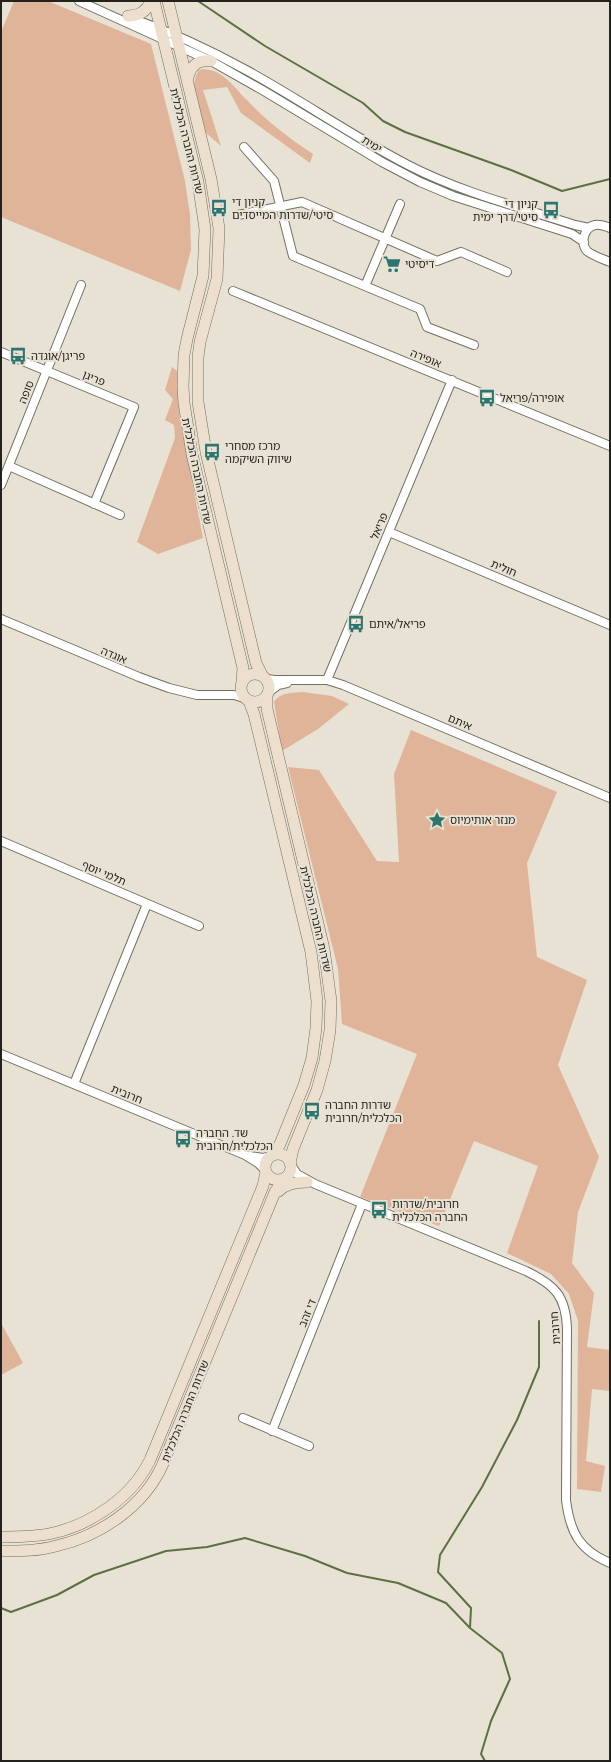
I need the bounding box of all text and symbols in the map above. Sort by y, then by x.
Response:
street label: שדרות החברה הכלכלית [167,87,207,195]
street label: ימית [359,133,385,155]
place label: קניון די סיטי/שדרות המייסדים [232,195,333,222]
place label: קניון די סיטי/דרך ימית [473,197,538,224]
bus stop icon: קניון די סיטי/שדרות המייסדים [209,198,229,218]
bus stop icon: קניון די סיטי/דרך ימית [541,200,561,220]
supermarket icon: דיסיטי [382,254,402,274]
place label: דיסיטי [405,257,435,271]
street label: אופירה [408,345,444,371]
bus stop icon: פריגן/אוגדה [8,346,28,366]
place label: פריגן/אוגדה [31,349,85,363]
street label: פריגן [81,367,108,389]
street label: סופה [15,378,37,406]
bus stop icon: אופירה/פריאל [477,388,497,408]
place label: אופירה/פריאל [500,391,564,405]
street label: שדרות החברה הכלכלית [179,416,215,526]
place label: מרכז מסחרי שיווק השיקמה [225,439,292,466]
bus stop icon: מרכז מסחרי שיווק השיקמה [202,442,222,462]
street label: פריאל [367,510,391,542]
street label: חולית [489,556,519,580]
bus stop icon: פריאל/איתם [346,614,366,634]
place label: פריאל/איתם [369,617,426,631]
street label: אוגדה [99,643,129,667]
street label: איתם [446,711,474,733]
place icon: מנזר אותימיוס [427,810,447,830]
place label: מנזר אותימיוס [450,813,515,827]
street label: תלמי יוסף [80,857,128,889]
street label: שדרות החברה הכלכלית [297,864,335,974]
street label: חרובית [109,1081,145,1107]
place label: שדרות החברה הכלכלית/חרובית [325,1098,402,1125]
bus stop icon: שדרות החברה הכלכלית/חרובית [302,1101,322,1121]
place label: שד. החברה הכלכלית/חרובית [196,1126,273,1153]
bus stop icon: שד. החברה הכלכלית/חרובית [173,1129,193,1149]
place label: חרובית/שדרות החברה הכלכלית [392,1197,468,1224]
bus stop icon: חרובית/שדרות החברה הכלכלית [369,1200,389,1220]
street label: די זהב [295,1297,319,1329]
street label: חרובית [547,1311,563,1345]
street label: שדרות החברה הכלכלית [158,1358,212,1464]

